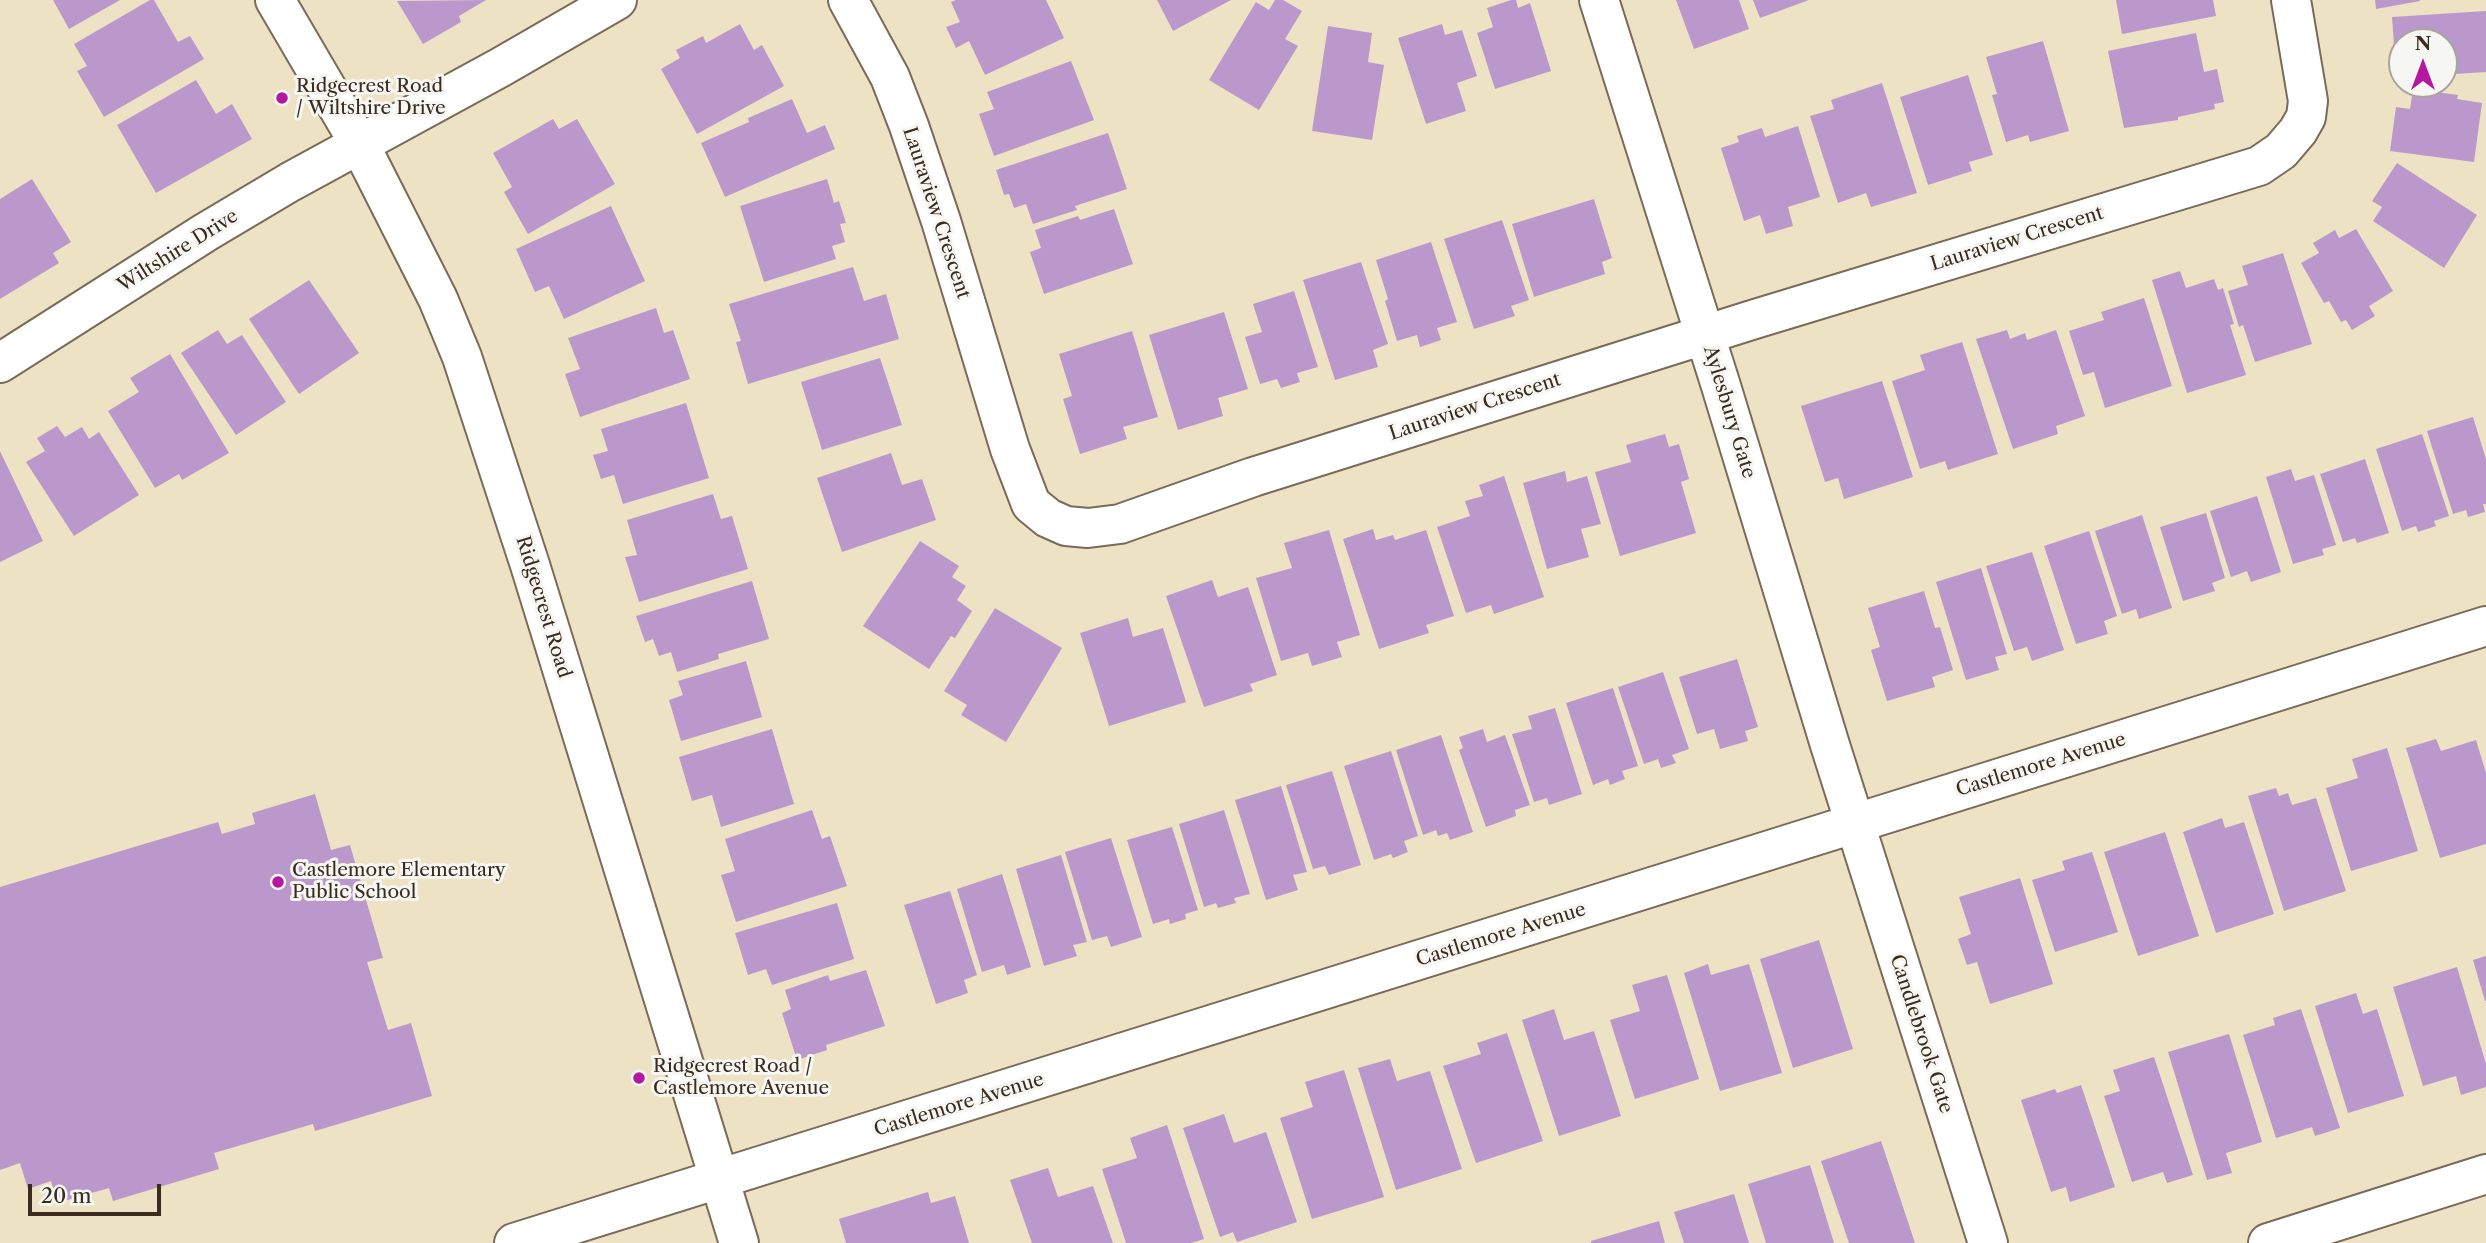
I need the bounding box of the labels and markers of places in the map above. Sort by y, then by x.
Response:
place label: Ridgecrest Road / Wiltshire Drive [296,76,446,120]
marker: Ridgecrest Road / Wiltshire Drive [274,90,290,106]
place label: Castlemore Elementary Public School [292,860,506,904]
marker: Castlemore Elementary Public School [270,874,286,890]
place label: Ridgecrest Road / Castlemore Avenue [653,1056,829,1100]
marker: Ridgecrest Road / Castlemore Avenue [631,1070,647,1086]

